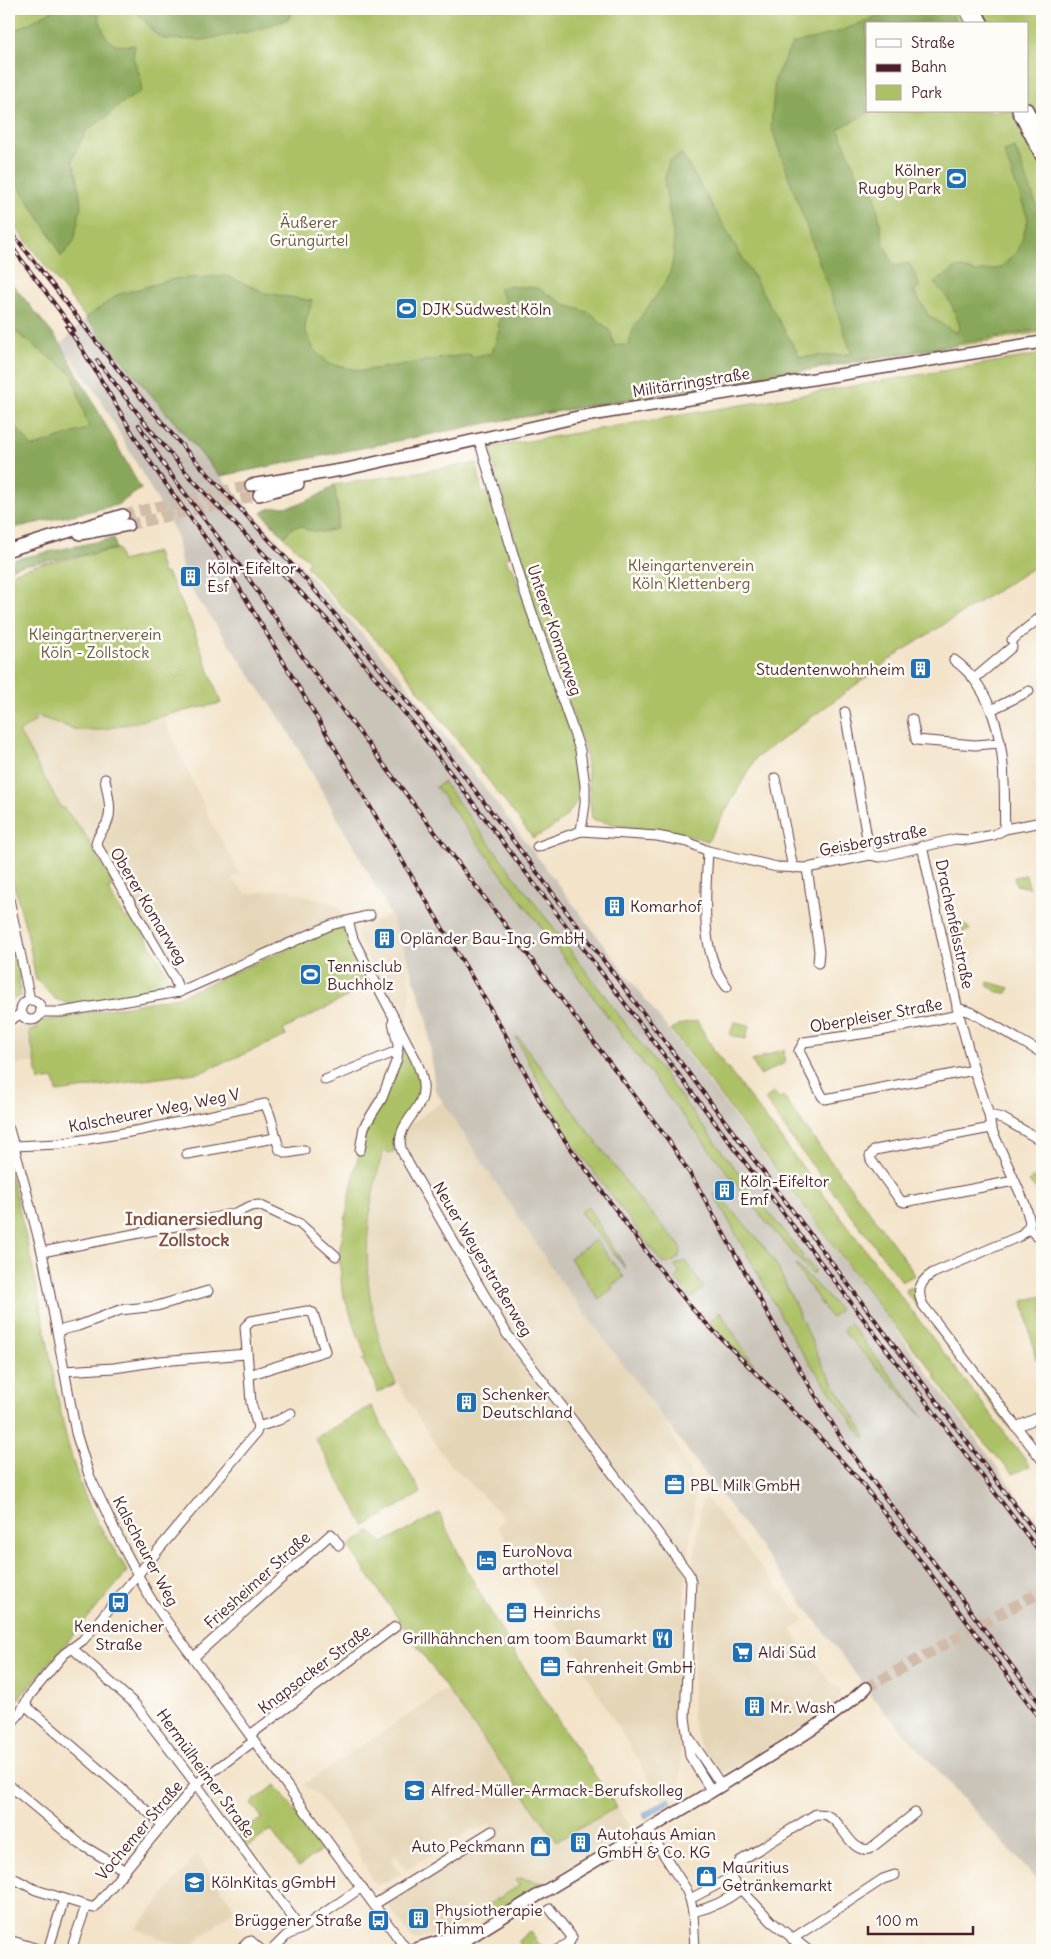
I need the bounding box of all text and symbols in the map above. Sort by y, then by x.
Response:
legend [866,22,1028,112]
text: Straße [911,33,955,52]
text: Bahn [911,57,947,76]
text: Park [911,83,942,102]
place label: Kölner Rugby Park [858,160,941,198]
sports icon: Kölner Rugby Park [945,167,969,191]
park label: Äußerer Grüngürtel [270,212,348,250]
sports icon: DJK Südwest Köln [394,297,418,321]
place label: DJK Südwest Köln [422,299,552,319]
street label: Militärringstraße [631,363,751,401]
park label: Kleingartenverein Köln Klettenberg [628,555,754,593]
place label: Köln-Eifeltor Esf [207,558,297,596]
street label: Unterer Komarweg [523,562,587,698]
building icon: Köln-Eifeltor Esf [179,565,203,589]
park label: Kleingärtnerverein Köln - Zollstock [28,624,162,662]
building icon: Studentenwohnheim [909,657,933,681]
place label: Studentenwohnheim [756,659,905,679]
street label: Geisbergstraße [817,820,929,860]
street label: Oberer Komarweg [106,844,192,968]
street label: Drachenfelsstraße [932,857,978,991]
building icon: Komarhof [602,894,626,918]
place label: Komarhof [630,896,703,916]
building icon: Opländer Bau-Ing. GmbH [372,926,396,950]
place label: Opländer Bau-Ing. GmbH [400,928,585,948]
place label: Tennisclub Buchholz [327,956,402,994]
sports icon: Tennisclub Buchholz [299,963,323,987]
street label: Oberpleiser Straße [808,993,944,1037]
street label: Kalscheurer Weg, Weg V [67,1084,241,1136]
place label: Köln-Eifeltor Emf [740,1171,830,1209]
street label: Neuer Weyerstraßerweg [429,1178,537,1340]
building icon: Köln-Eifeltor Emf [712,1178,736,1202]
district label: Indianersiedlung Zollstock [125,1207,263,1251]
place label: Schenker Deutschland [482,1384,573,1422]
building icon: Schenker Deutschland [454,1391,478,1415]
office icon: PBL Milk GmbH [662,1473,686,1497]
place label: PBL Milk GmbH [690,1475,801,1495]
street label: Kalscheurer Weg [109,1493,183,1609]
street label: Friesheimer Straße [200,1527,314,1633]
place label: EuroNova arthotel [502,1541,572,1579]
hotel icon: EuroNova arthotel [474,1548,498,1572]
bus stop icon: Kendenicher Straße [107,1590,131,1614]
office icon: Heinrichs [505,1600,529,1624]
place label: Heinrichs [533,1602,601,1622]
place label: Kendenicher Straße [74,1616,165,1654]
street label: Knapsacker Straße [254,1620,374,1718]
restaurant icon: Grillhähnchen am toom Baumarkt [651,1626,675,1650]
place label: Grillhähnchen am toom Baumarkt [402,1628,648,1648]
supermarket icon: Aldi Süd [730,1640,754,1664]
place label: Aldi Süd [758,1642,816,1662]
office icon: Fahrenheit GmbH [538,1655,562,1679]
place label: Fahrenheit GmbH [566,1657,693,1677]
building icon: Mr. Wash [742,1695,766,1719]
place label: Mr. Wash [770,1697,835,1717]
street label: Hermülheimer Straße [152,1705,260,1841]
street label: Vochemer Straße [91,1776,187,1884]
school or university icon: Alfred-Müller-Armack-Berufskolleg [403,1778,427,1802]
place label: Alfred-Müller-Armack-Berufskolleg [431,1780,683,1800]
place label: Autohaus Amian GmbH & Co. KG [597,1824,716,1862]
building icon: Autohaus Amian GmbH & Co. KG [569,1831,593,1855]
shop icon: Auto Peckmann [529,1834,553,1858]
place label: Auto Peckmann [412,1836,525,1856]
place label: Mauritius Getränkemarkt [722,1857,833,1895]
shop icon: Mauritius Getränkemarkt [694,1864,718,1888]
school or university icon: KölnKitas gGmbH [183,1870,207,1894]
place label: KölnKitas gGmbH [211,1872,336,1892]
place label: Physiotherapie Thimm [435,1900,543,1938]
scale bar [868,1904,974,1936]
building icon: Physiotherapie Thimm [407,1907,431,1931]
bus stop icon: Brüggener Straße [366,1908,390,1932]
place label: Brüggener Straße [234,1910,362,1930]
text: 100 m [876,1911,918,1930]

